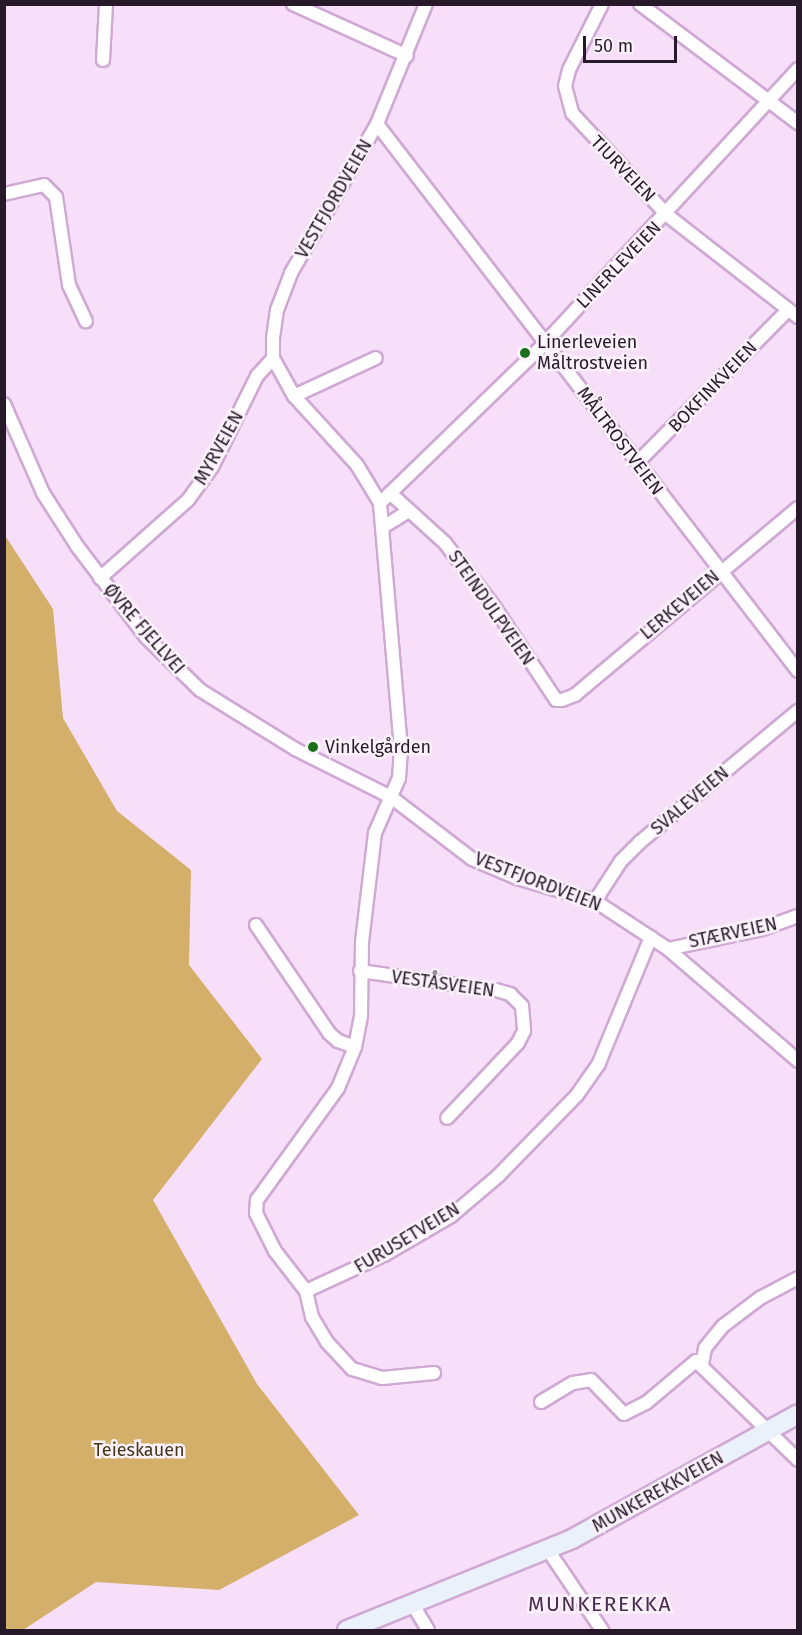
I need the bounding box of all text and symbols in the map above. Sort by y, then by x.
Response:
scale bar [586,24,680,62]
text: 50 m [594,35,633,57]
street label: TIURVEIEN [586,131,660,207]
street label: VESTFJORDVEIEN [291,136,377,262]
street label: LINERLEVEIEN [572,217,666,313]
place label: Linerleveien Måltrostveien [537,332,648,374]
street label: BOKFINKVEIEN [664,337,762,437]
marker: Linerleveien Måltrostveien [518,346,532,360]
street label: MÅLTROSTVEIEN [572,383,668,499]
street label: MYRVEIEN [190,407,248,489]
street label: STEINDULPVEIEN [443,546,539,670]
street label: LERKEVEIEN [636,566,724,644]
street label: ØVRE FJELLVEI [99,579,189,679]
place label: Vinkelgården [325,736,431,758]
marker: Vinkelgården [306,740,320,754]
street label: SVALEVEIEN [647,762,733,840]
street label: VESTFJORDVEIEN [472,848,604,916]
street label: STÆRVEIEN [687,913,779,953]
street label: VESTÅSVEIEN [390,966,496,1002]
street label: FURUSETVEIEN [350,1198,464,1278]
park label: Teieskauen [94,1439,184,1461]
street label: MUNKEREKKVEIEN [588,1447,728,1537]
district label: MUNKEREKKA [528,1591,672,1617]

